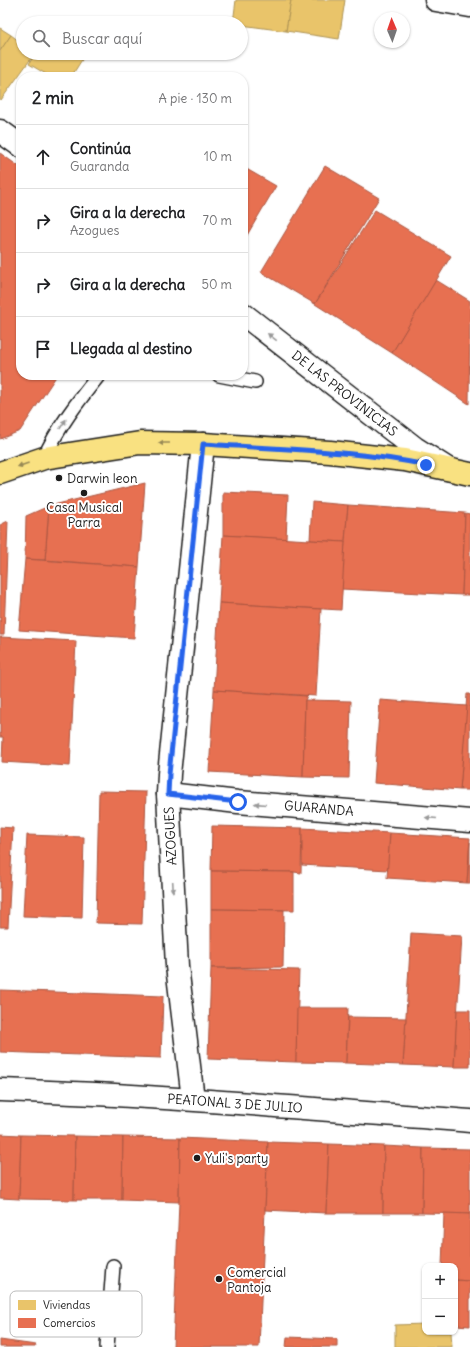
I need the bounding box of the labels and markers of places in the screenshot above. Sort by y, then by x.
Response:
place label: Darwin leon [67,470,138,487]
marker: Darwin leon [54,473,64,483]
marker: Casa Musical Parra [79,488,89,498]
place label: Casa Musical Parra [46,499,122,531]
place label: Yuli's party [205,1150,268,1167]
marker: Yuli's party [192,1153,202,1163]
place label: Comercial Pantoja [227,1264,286,1296]
marker: Comercial Pantoja [214,1274,224,1284]

